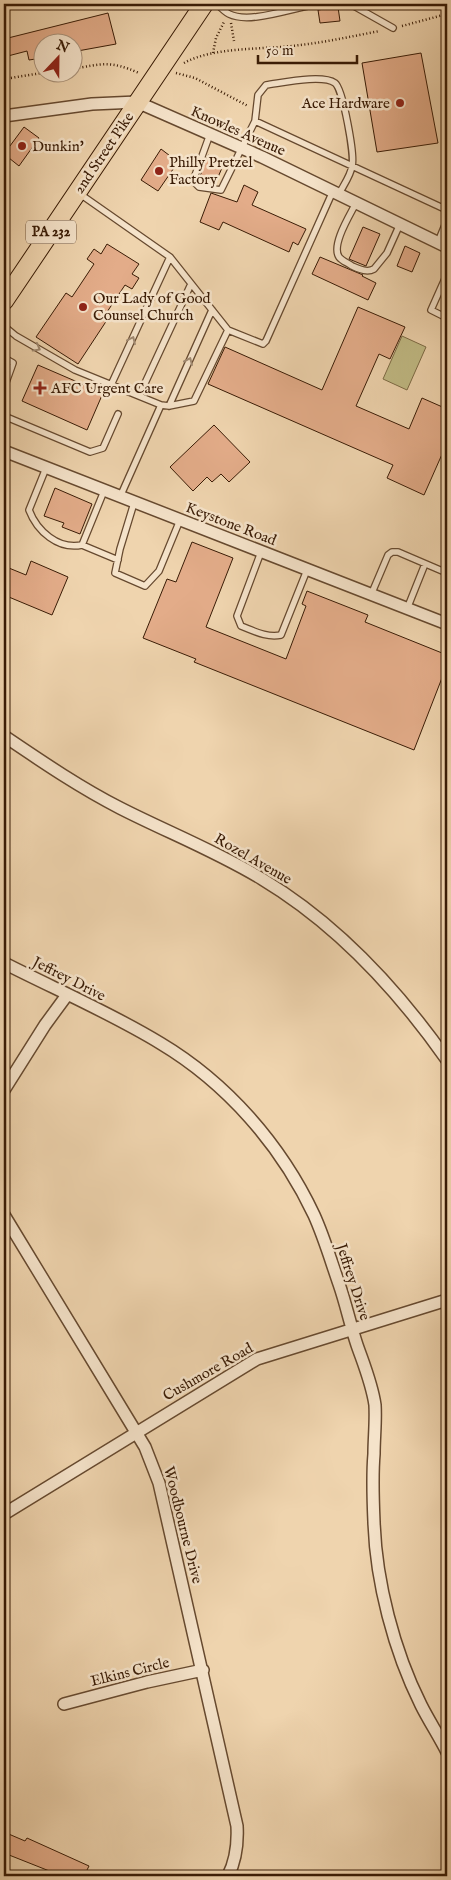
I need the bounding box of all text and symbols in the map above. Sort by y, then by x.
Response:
north arrow [32,32,82,82]
scale bar [258,32,357,64]
text: N [53,36,71,57]
text: 50 m [266,41,294,60]
place label: Ace Hardware [301,94,390,113]
marker: Ace Hardware [394,97,406,109]
street label: Knowles Avenue [188,102,288,160]
street label: 2nd Street Pike [70,108,138,197]
place label: Dunkin' [32,137,84,156]
marker: Dunkin' [16,140,28,152]
place label: Philly Pretzel Factory [169,153,253,189]
marker: Philly Pretzel Factory [153,165,165,177]
road number: PA 232 [26,220,76,243]
place label: Our Lady of Good Counsel Church [93,289,212,325]
marker: Our Lady of Good Counsel Church [77,301,89,313]
one-way arrow [125,336,136,345]
one-way arrow [32,342,41,352]
one-way arrow [183,357,193,366]
place label: AFC Urgent Care [50,379,164,398]
marker: AFC Urgent Care [33,381,47,395]
street label: Keystone Road [183,498,280,550]
street label: Rozel Avenue [211,829,295,889]
street label: Jeffrey Drive [27,952,109,1006]
street label: Jeffrey Drive [331,1239,374,1323]
street label: Cushmore Road [160,1338,257,1405]
street label: Woodbourne Drive [159,1464,207,1586]
street label: Elkins Circle [89,1653,172,1691]

